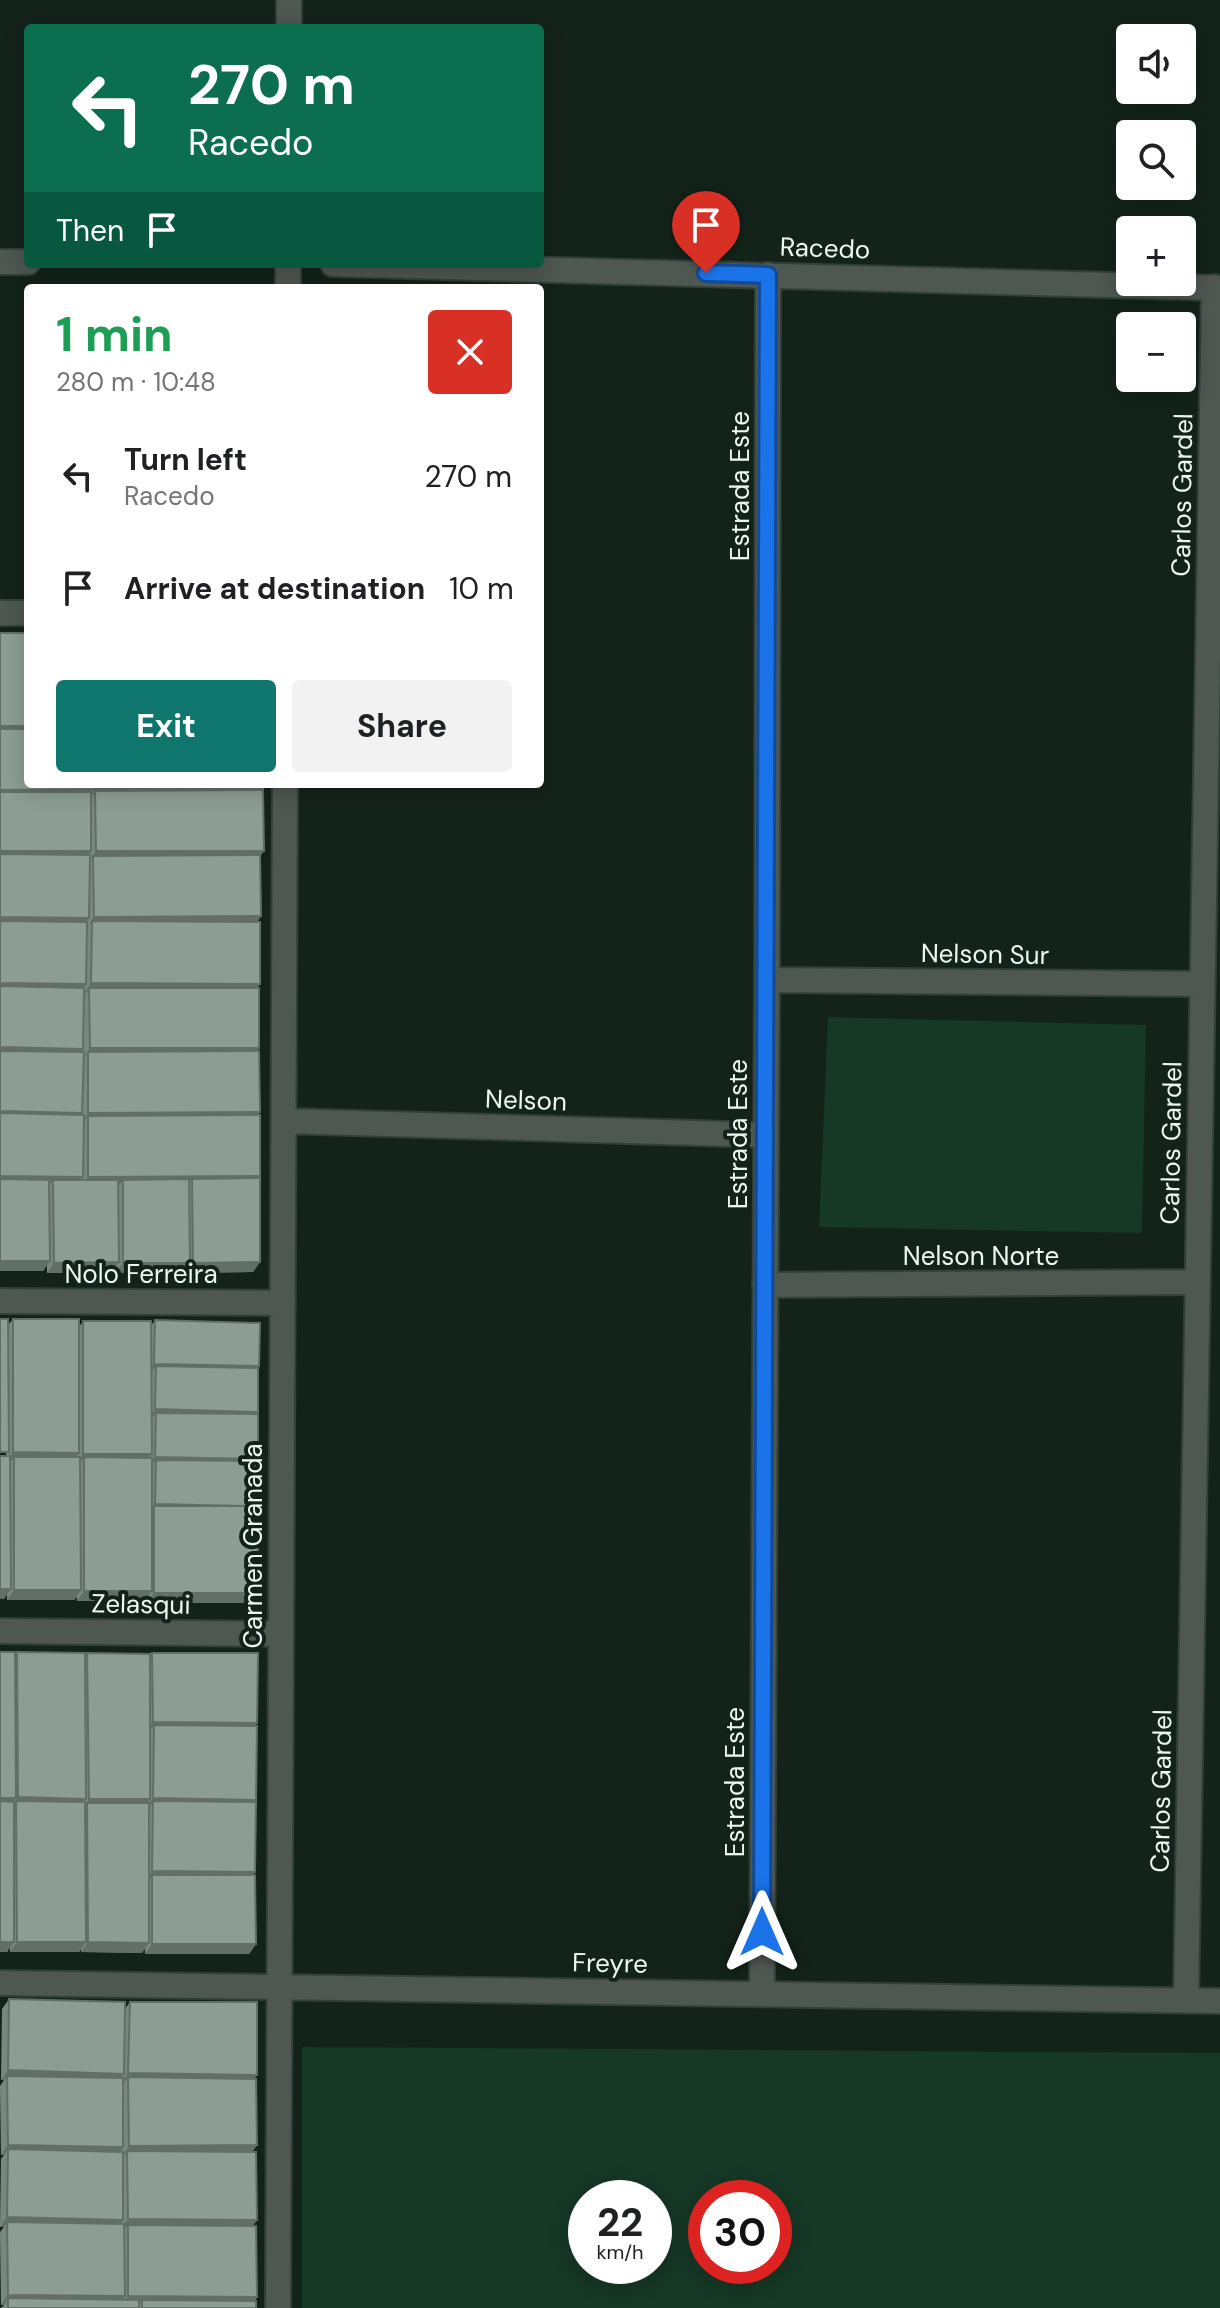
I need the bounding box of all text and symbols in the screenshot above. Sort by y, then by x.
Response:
map controls [1116,24,1196,392]
button: sound [1116,24,1196,104]
text: 270 m [188,48,355,121]
icon: left [56,56,160,160]
text: Racedo [188,119,313,166]
button: search [1116,120,1196,200]
pin [672,191,740,273]
icon: arrive [684,203,728,247]
icon: arrive [140,208,184,252]
text: Then [56,211,124,250]
button: + [1116,216,1196,296]
street label: Racedo [779,229,871,267]
text: 1 min [56,303,173,366]
button: close [428,310,512,394]
button: − [1116,312,1196,392]
text: 280 m · 10:48 [56,365,216,399]
street label: Estrada Este [723,411,757,561]
street label: Carlos Gardel [1164,413,1200,577]
text: Turn left [124,440,247,479]
icon: left [56,454,100,498]
text: 270 m [424,457,512,496]
text: Racedo [124,479,215,513]
icon: arrive [56,566,100,610]
text: Arrive at destination [124,569,425,608]
text: 10 m [449,569,514,608]
button: Exit [56,680,276,772]
button: Share [292,680,512,772]
street label: Nelson Sur [920,936,1050,972]
street label: Estrada Este [721,1059,755,1209]
street label: Carlos Gardel [1153,1061,1189,1225]
street label: Nelson [484,1082,568,1118]
street label: Nelson Norte [903,1239,1059,1273]
street label: Nolo Ferreira [64,1257,218,1291]
street label: Carmen Granada [236,1443,270,1649]
street label: Zelasqui [91,1586,191,1622]
street label: Estrada Este [718,1707,752,1857]
street label: Carlos Gardel [1143,1709,1179,1873]
position arrow [720,1890,804,1974]
street label: Freyre [572,1945,648,1981]
speed limit sign: 30 [688,2180,792,2284]
text: 22 [597,2196,643,2248]
text: km/h [596,2239,644,2265]

